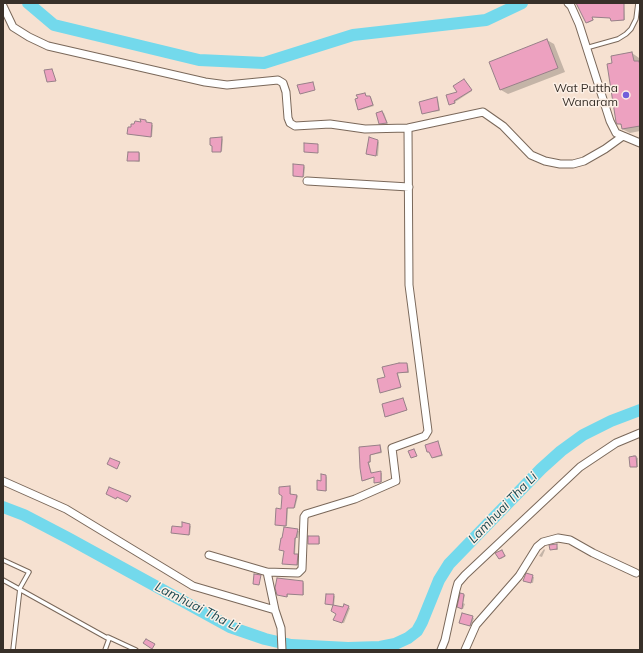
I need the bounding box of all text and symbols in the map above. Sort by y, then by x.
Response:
place label: Wat Puttha Wanaram [554,81,618,109]
marker: Wat Puttha Wanaram [621,90,631,100]
water label: Lamhuai Tha Li [465,469,541,547]
water label: Lamhuai Tha Li [152,579,242,635]

